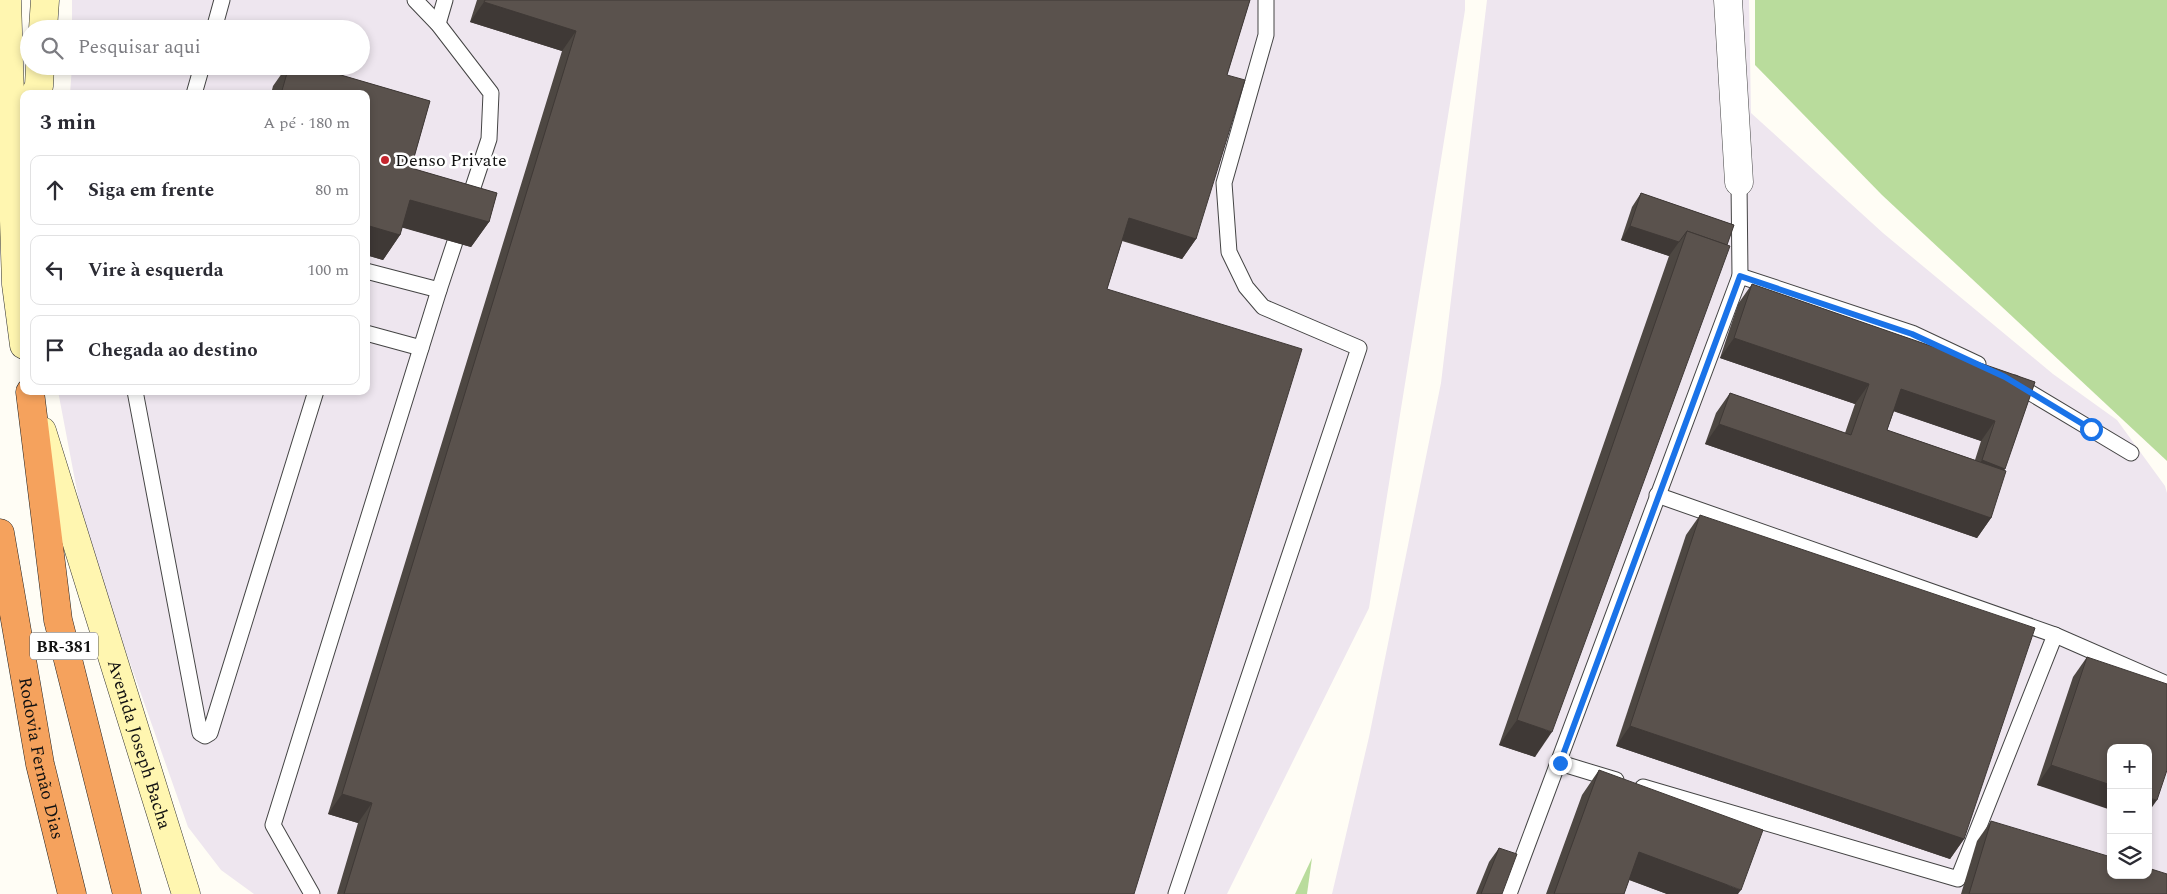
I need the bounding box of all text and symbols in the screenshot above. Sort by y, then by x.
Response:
search box [20,20,370,75]
text: Pesquisar aqui [78,33,201,62]
icon: search [38,34,66,62]
text: 3 min [40,107,96,139]
text: A pé · 180 m [263,111,350,135]
place label: Denso Private [395,147,507,174]
marker: Denso Private [379,154,391,166]
icon: ahead [41,176,69,204]
text: Siga em frente [88,176,214,205]
text: 80 m [315,178,349,202]
icon: left [41,256,69,284]
text: Vire à esquerda [88,256,224,285]
text: 100 m [307,258,349,282]
icon: arrive [41,336,69,364]
text: Chegada ao destino [88,336,258,365]
route start [2080,418,2103,441]
road number: BR-381 [30,632,98,659]
street label: Avenida Joseph Bacha [100,656,178,833]
street label: Rodovia Fernão Dias [11,675,71,842]
map controls [2107,744,2152,879]
button: + [2107,744,2152,789]
route end [1549,752,1572,775]
button: − [2107,789,2152,834]
button: layers [2107,834,2152,879]

